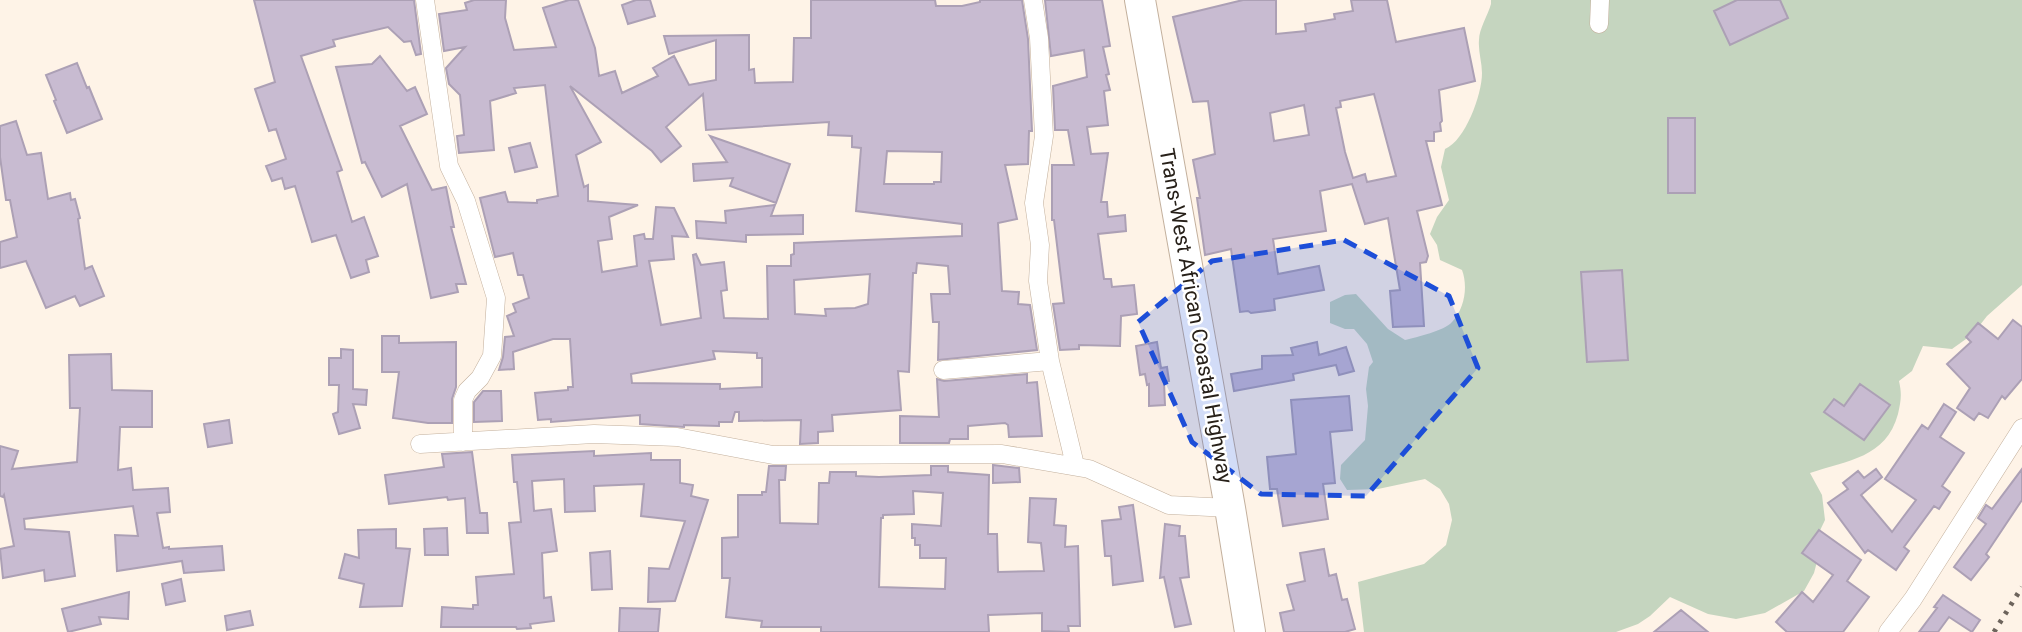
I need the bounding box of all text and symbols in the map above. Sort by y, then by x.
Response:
street label: Trans-West African Coastal Highway [1155,147,1237,486]

